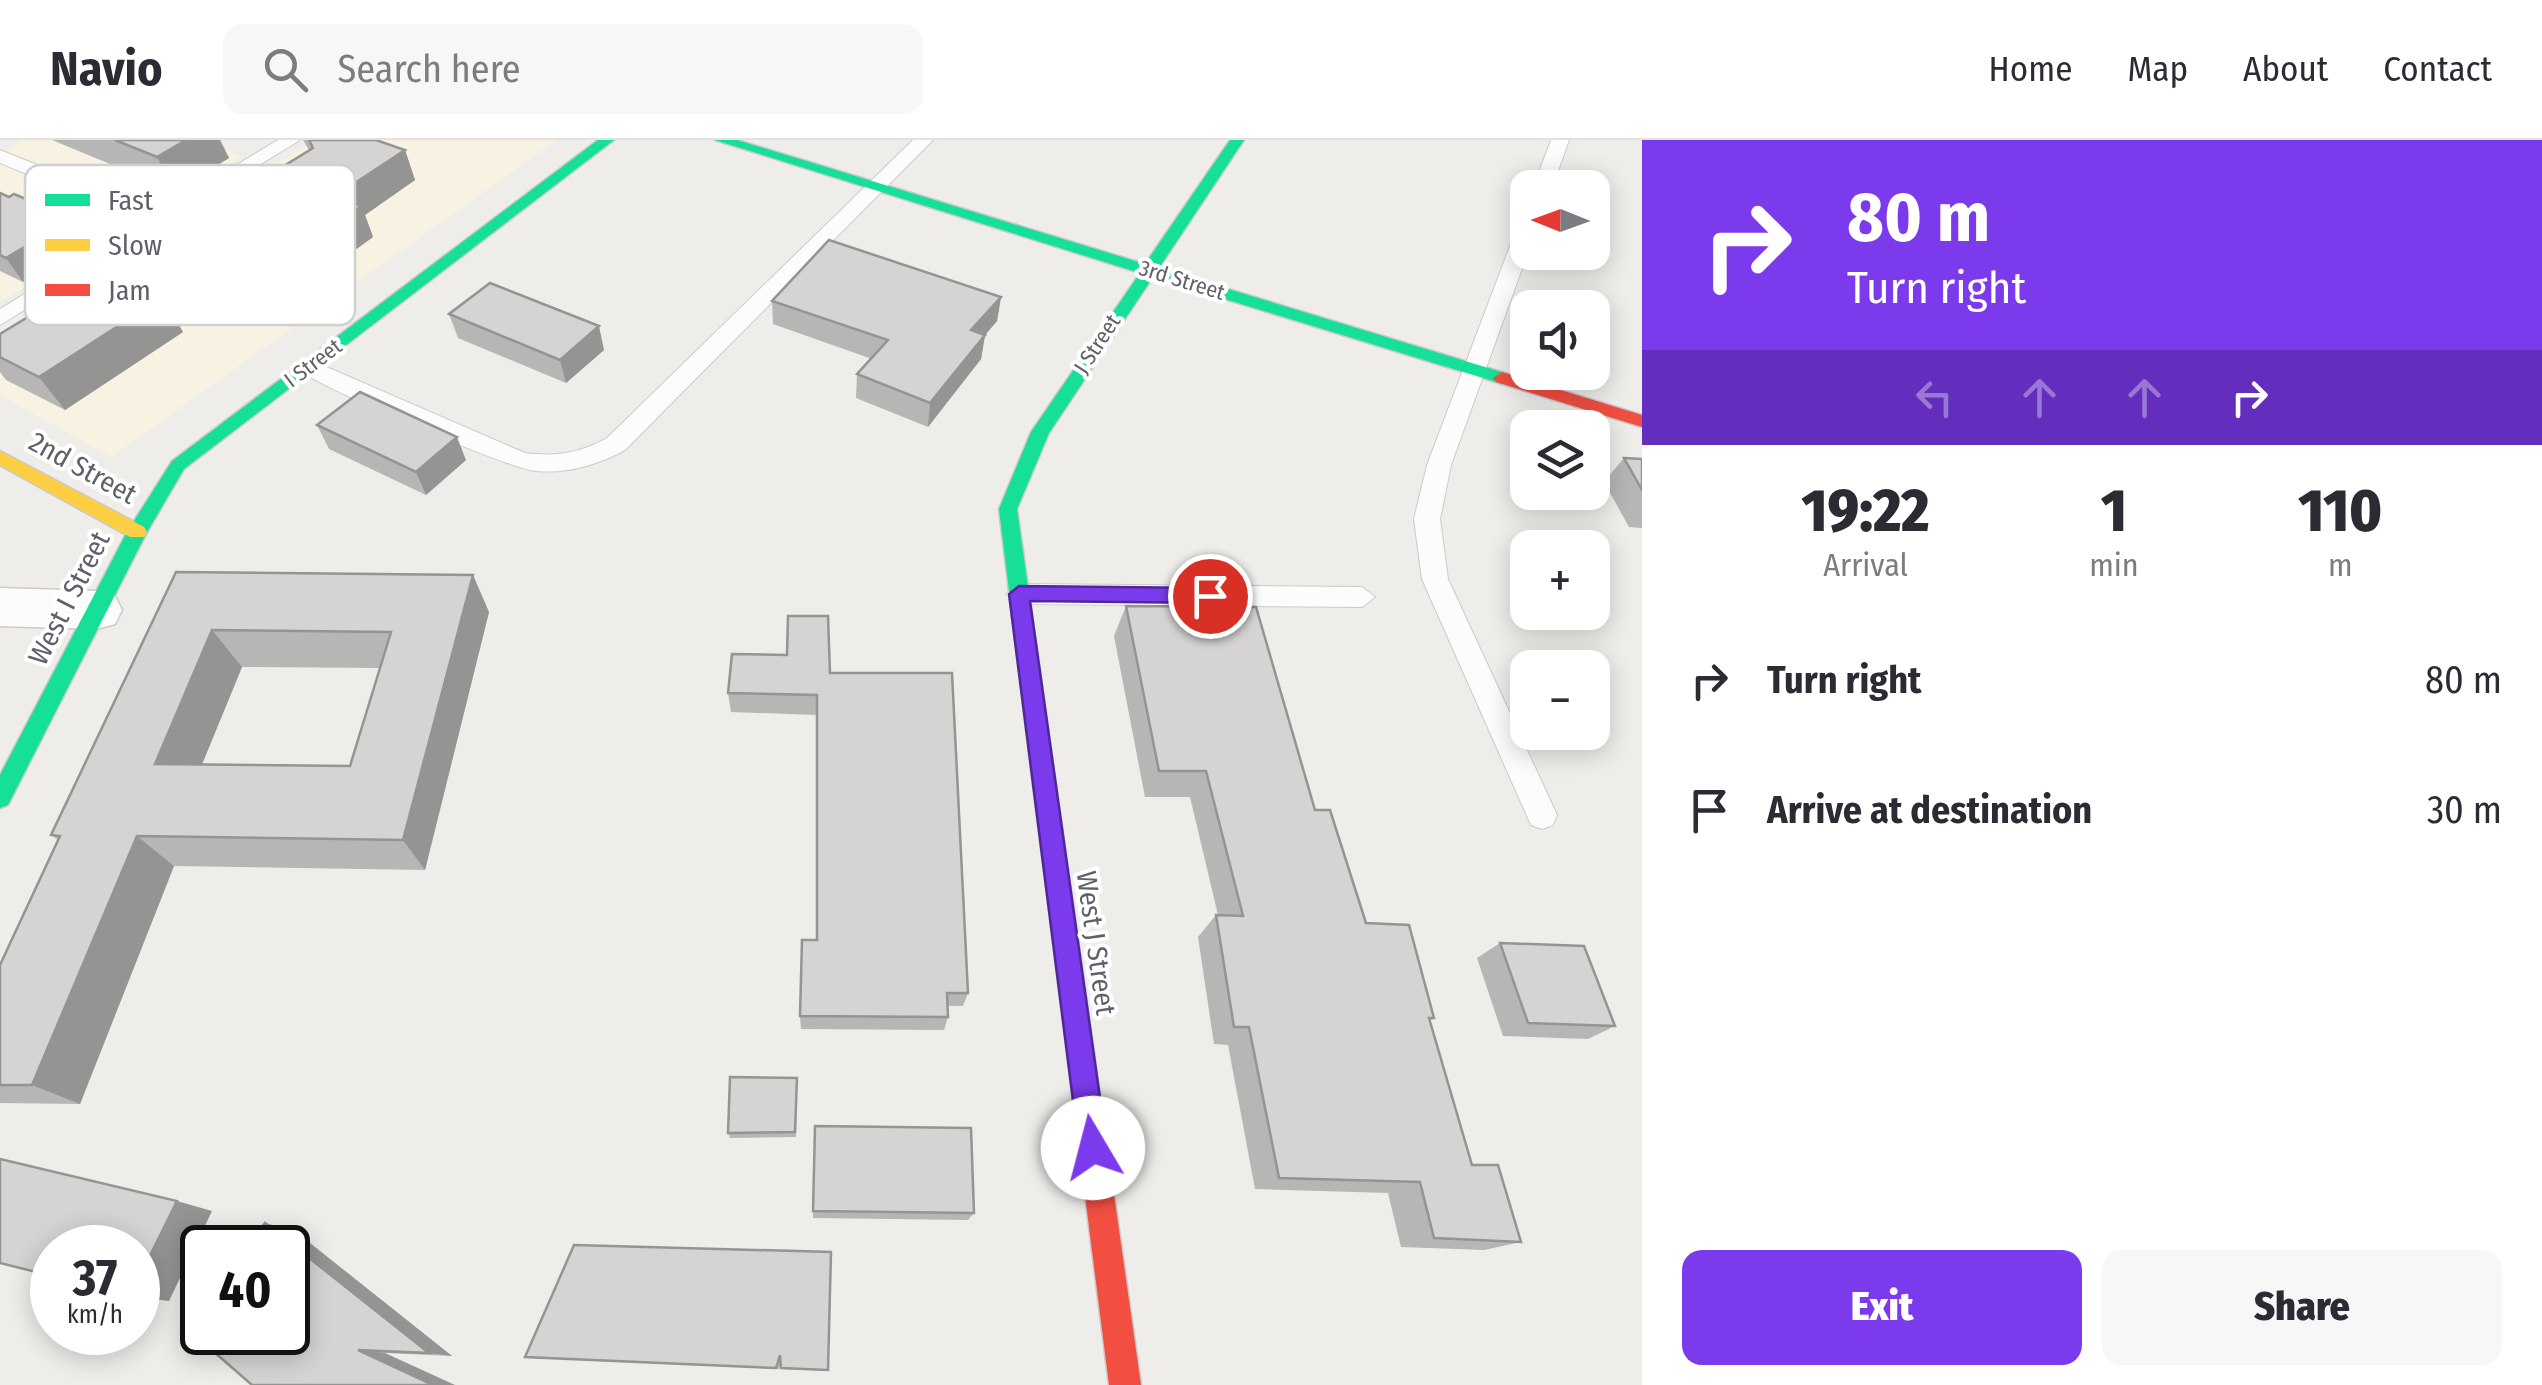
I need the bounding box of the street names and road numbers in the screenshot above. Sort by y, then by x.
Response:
street label: 3rd Street [1136,254,1229,306]
street label: J Street [1068,309,1127,379]
street label: I Street [279,332,348,393]
street label: 2nd Street [24,425,143,511]
street label: West I Street [21,525,117,670]
street label: West J Street [1070,869,1123,1018]

